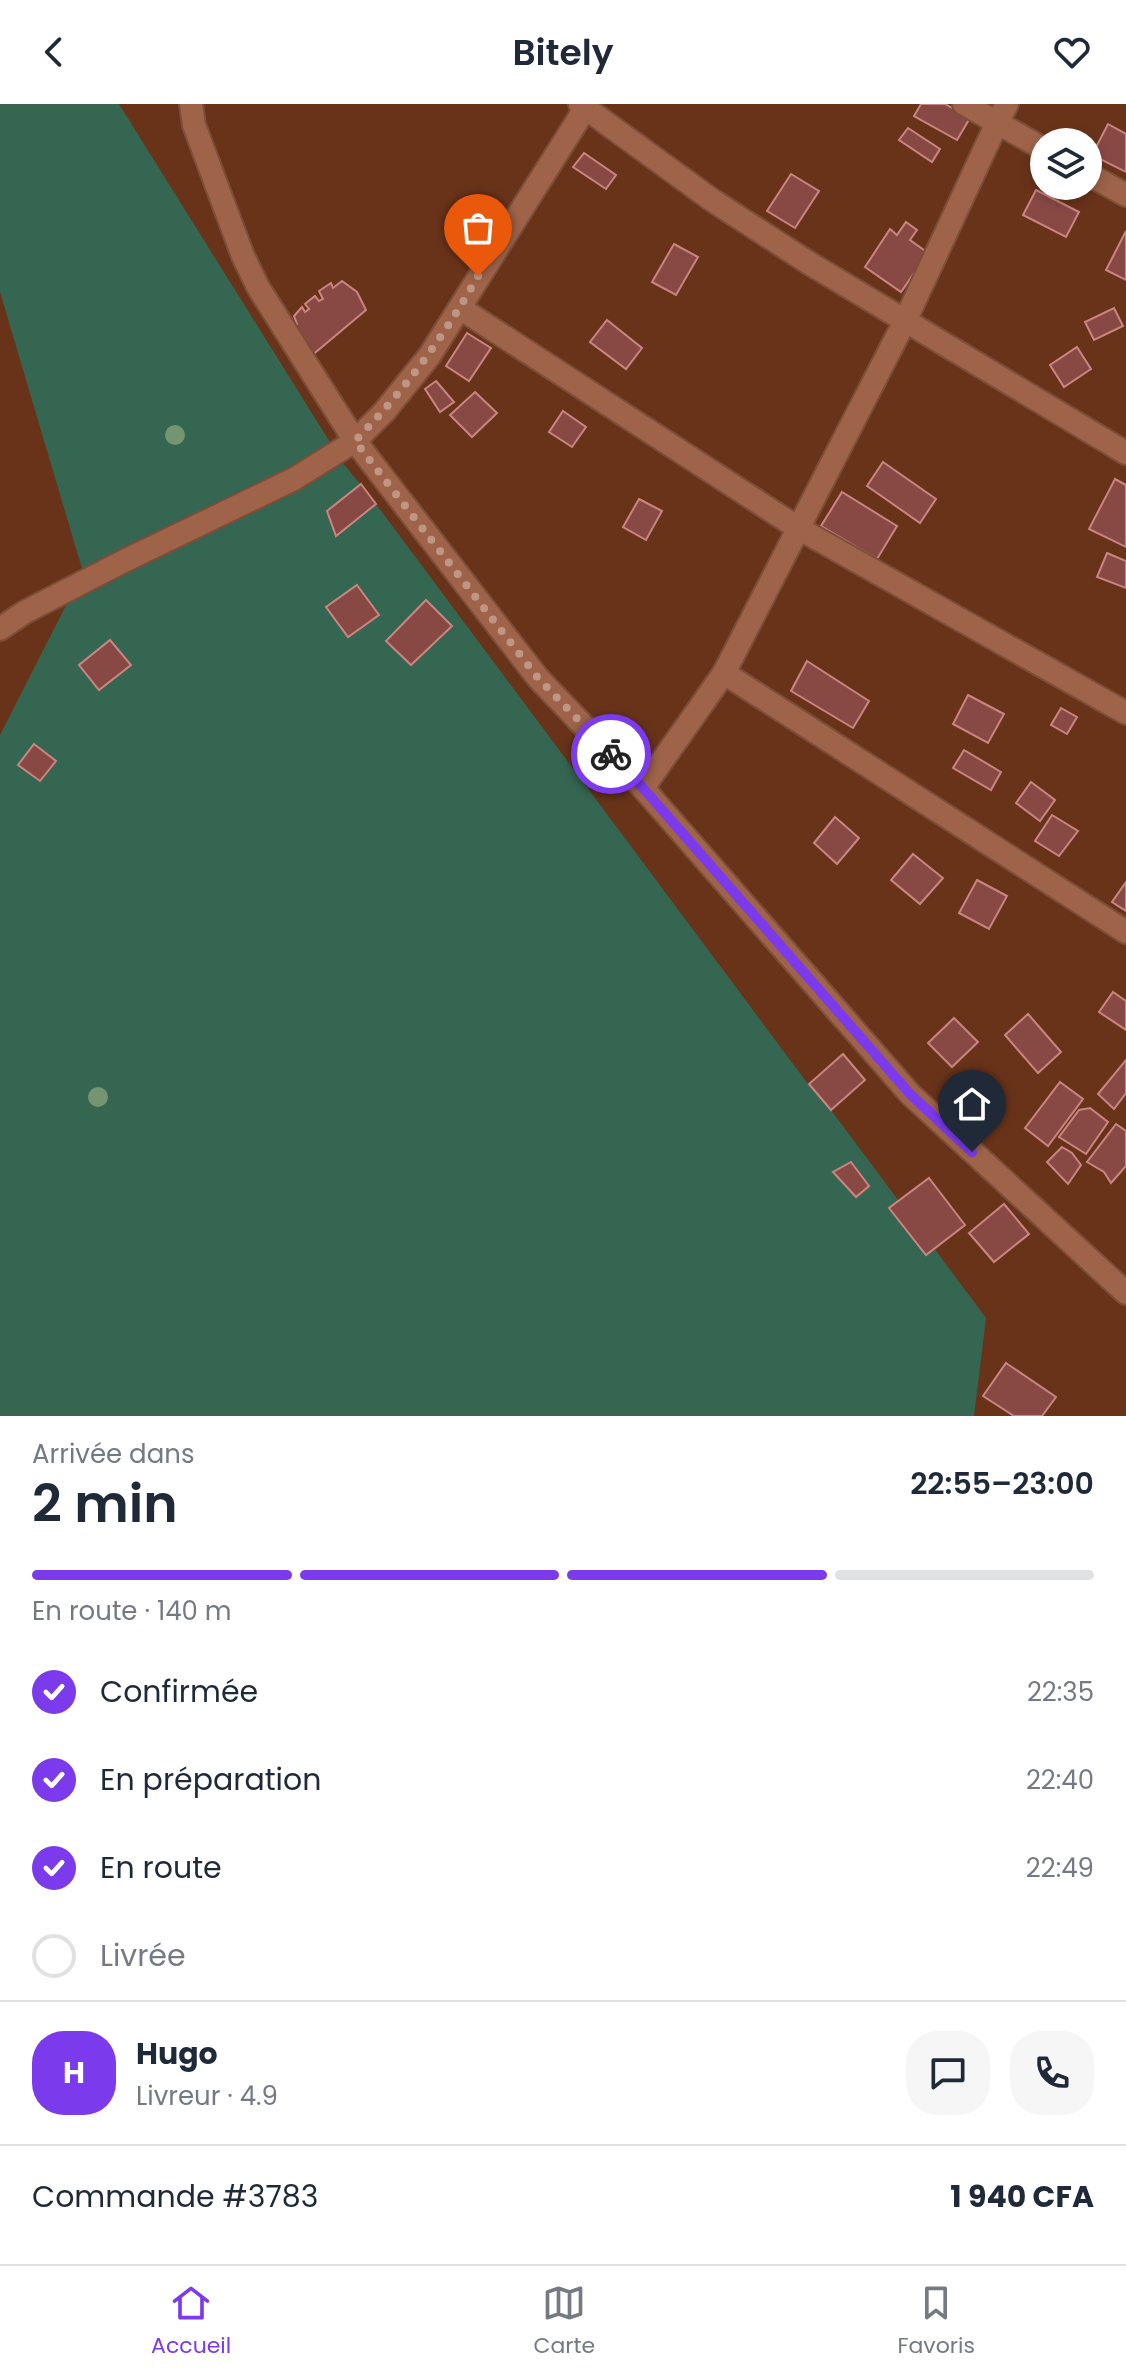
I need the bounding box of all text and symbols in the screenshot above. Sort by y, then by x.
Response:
text: Bitely [512,27,614,78]
icon: back [32,30,76,74]
icon: heart [1050,30,1094,74]
map controls [1030,128,1102,200]
button: layers [1030,128,1102,200]
pin [444,194,512,276]
icon: bag [456,206,500,250]
courier [571,714,651,794]
icon: bike [589,732,633,776]
pin [938,1070,1006,1152]
icon: home [950,1082,994,1126]
text: Arrivée dans [32,1436,194,1472]
text: 22:55–23:00 [910,1462,1094,1505]
text: 2 min [32,1467,178,1540]
text: En route · 140 m [32,1593,232,1629]
icon: check [32,1670,76,1714]
text: Confirmée [100,1670,258,1713]
text: 22:35 [1027,1674,1094,1710]
icon: check [32,1758,76,1802]
text: En préparation [100,1758,321,1801]
text: 22:40 [1026,1762,1094,1798]
icon: check [32,1846,76,1890]
text: En route [100,1846,222,1889]
text: 22:49 [1026,1850,1094,1886]
text: Livrée [100,1934,186,1977]
button: chat [906,2031,990,2115]
button: phone [1010,2031,1094,2115]
text: Hugo [136,2032,218,2075]
text: H [63,2051,85,2094]
text: Livreur · 4.9 [136,2078,278,2114]
text: Commande #3783 [32,2175,318,2218]
text: 1 940 CFA [950,2175,1094,2218]
tab: Accueil [151,2281,231,2362]
tab: Carte [533,2281,595,2362]
tab: Favoris [897,2281,975,2362]

